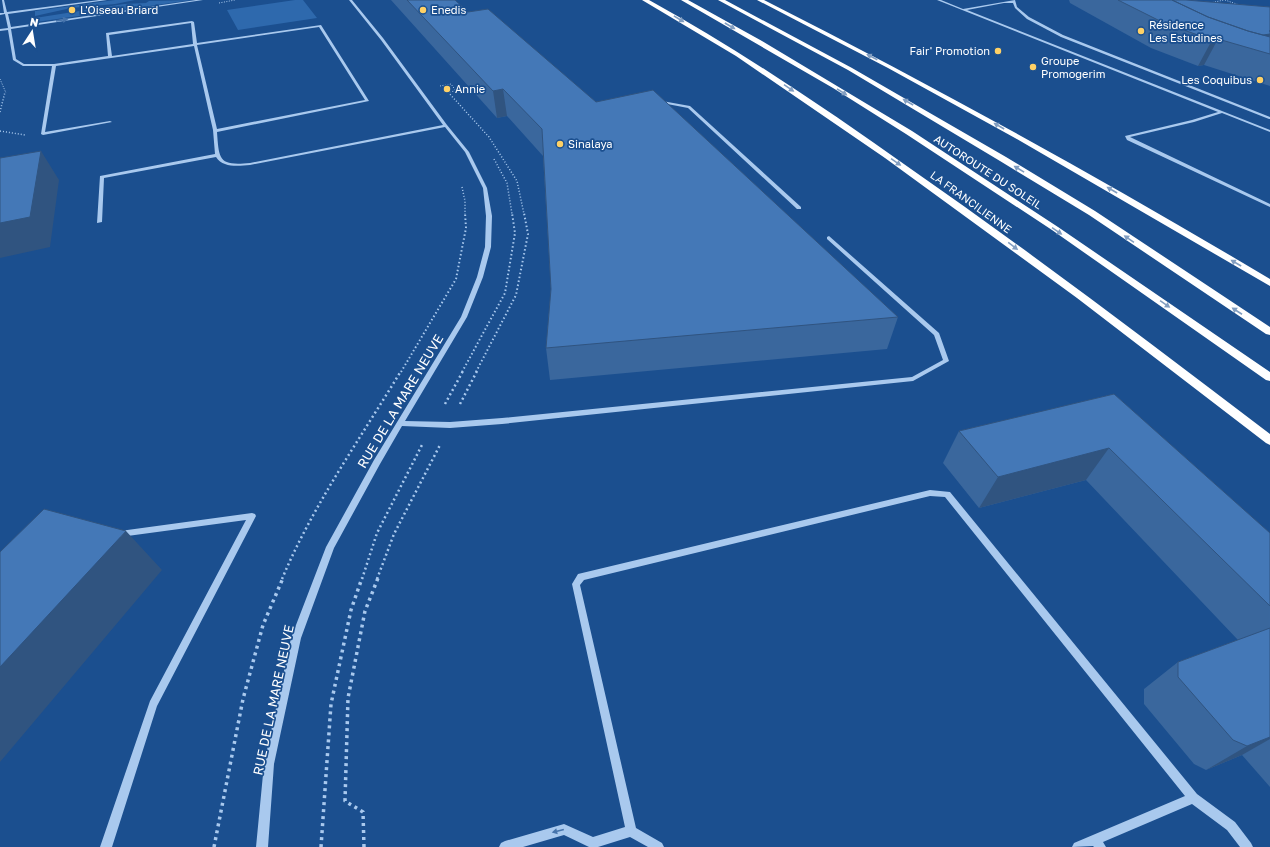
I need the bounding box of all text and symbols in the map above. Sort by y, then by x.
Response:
place label: L'Oiseau Briard [80,3,158,16]
place label: Enedis [431,3,467,16]
marker: L'Oiseau Briard [67,5,77,15]
marker: Enedis [418,5,428,15]
north arrow [12,12,52,52]
text: N [29,15,40,29]
one-way arrow [673,16,685,23]
one-way arrow [56,17,68,23]
place label: Résidence Les Estudines [1149,18,1223,44]
one-way arrow [724,22,736,29]
marker: Résidence Les Estudines [1136,26,1146,36]
place label: Fair' Promotion [910,44,990,57]
marker: Fair' Promotion [993,46,1003,56]
one-way arrow [867,54,878,61]
place label: Groupe Promogerim [1041,54,1105,80]
marker: Groupe Promogerim [1028,62,1038,72]
place label: Les Coquibus [1181,73,1252,86]
marker: Les Coquibus [1255,75,1265,85]
place label: Annie [455,82,485,95]
marker: Annie [442,84,452,94]
one-way arrow [784,85,795,92]
one-way arrow [836,88,848,95]
one-way arrow [902,99,914,106]
one-way arrow [993,122,1005,129]
street label: AUTOROUTE DU SOLEIL [932,132,1045,212]
place label: Sinalaya [568,137,613,150]
marker: Sinalaya [555,139,565,149]
one-way arrow [891,158,902,166]
one-way arrow [1013,166,1025,173]
street label: LA FRANCILIENNE [928,168,1015,236]
one-way arrow [1106,187,1118,194]
one-way arrow [1052,227,1062,235]
one-way arrow [1124,235,1134,243]
one-way arrow [1008,242,1019,250]
one-way arrow [1230,259,1242,266]
one-way arrow [1159,300,1170,308]
one-way arrow [1231,307,1243,314]
street label: RUE DE LA MARE NEUVE [354,331,446,471]
street label: RUE DE LA MARE NEUVE [249,623,297,777]
one-way arrow [551,828,563,834]

